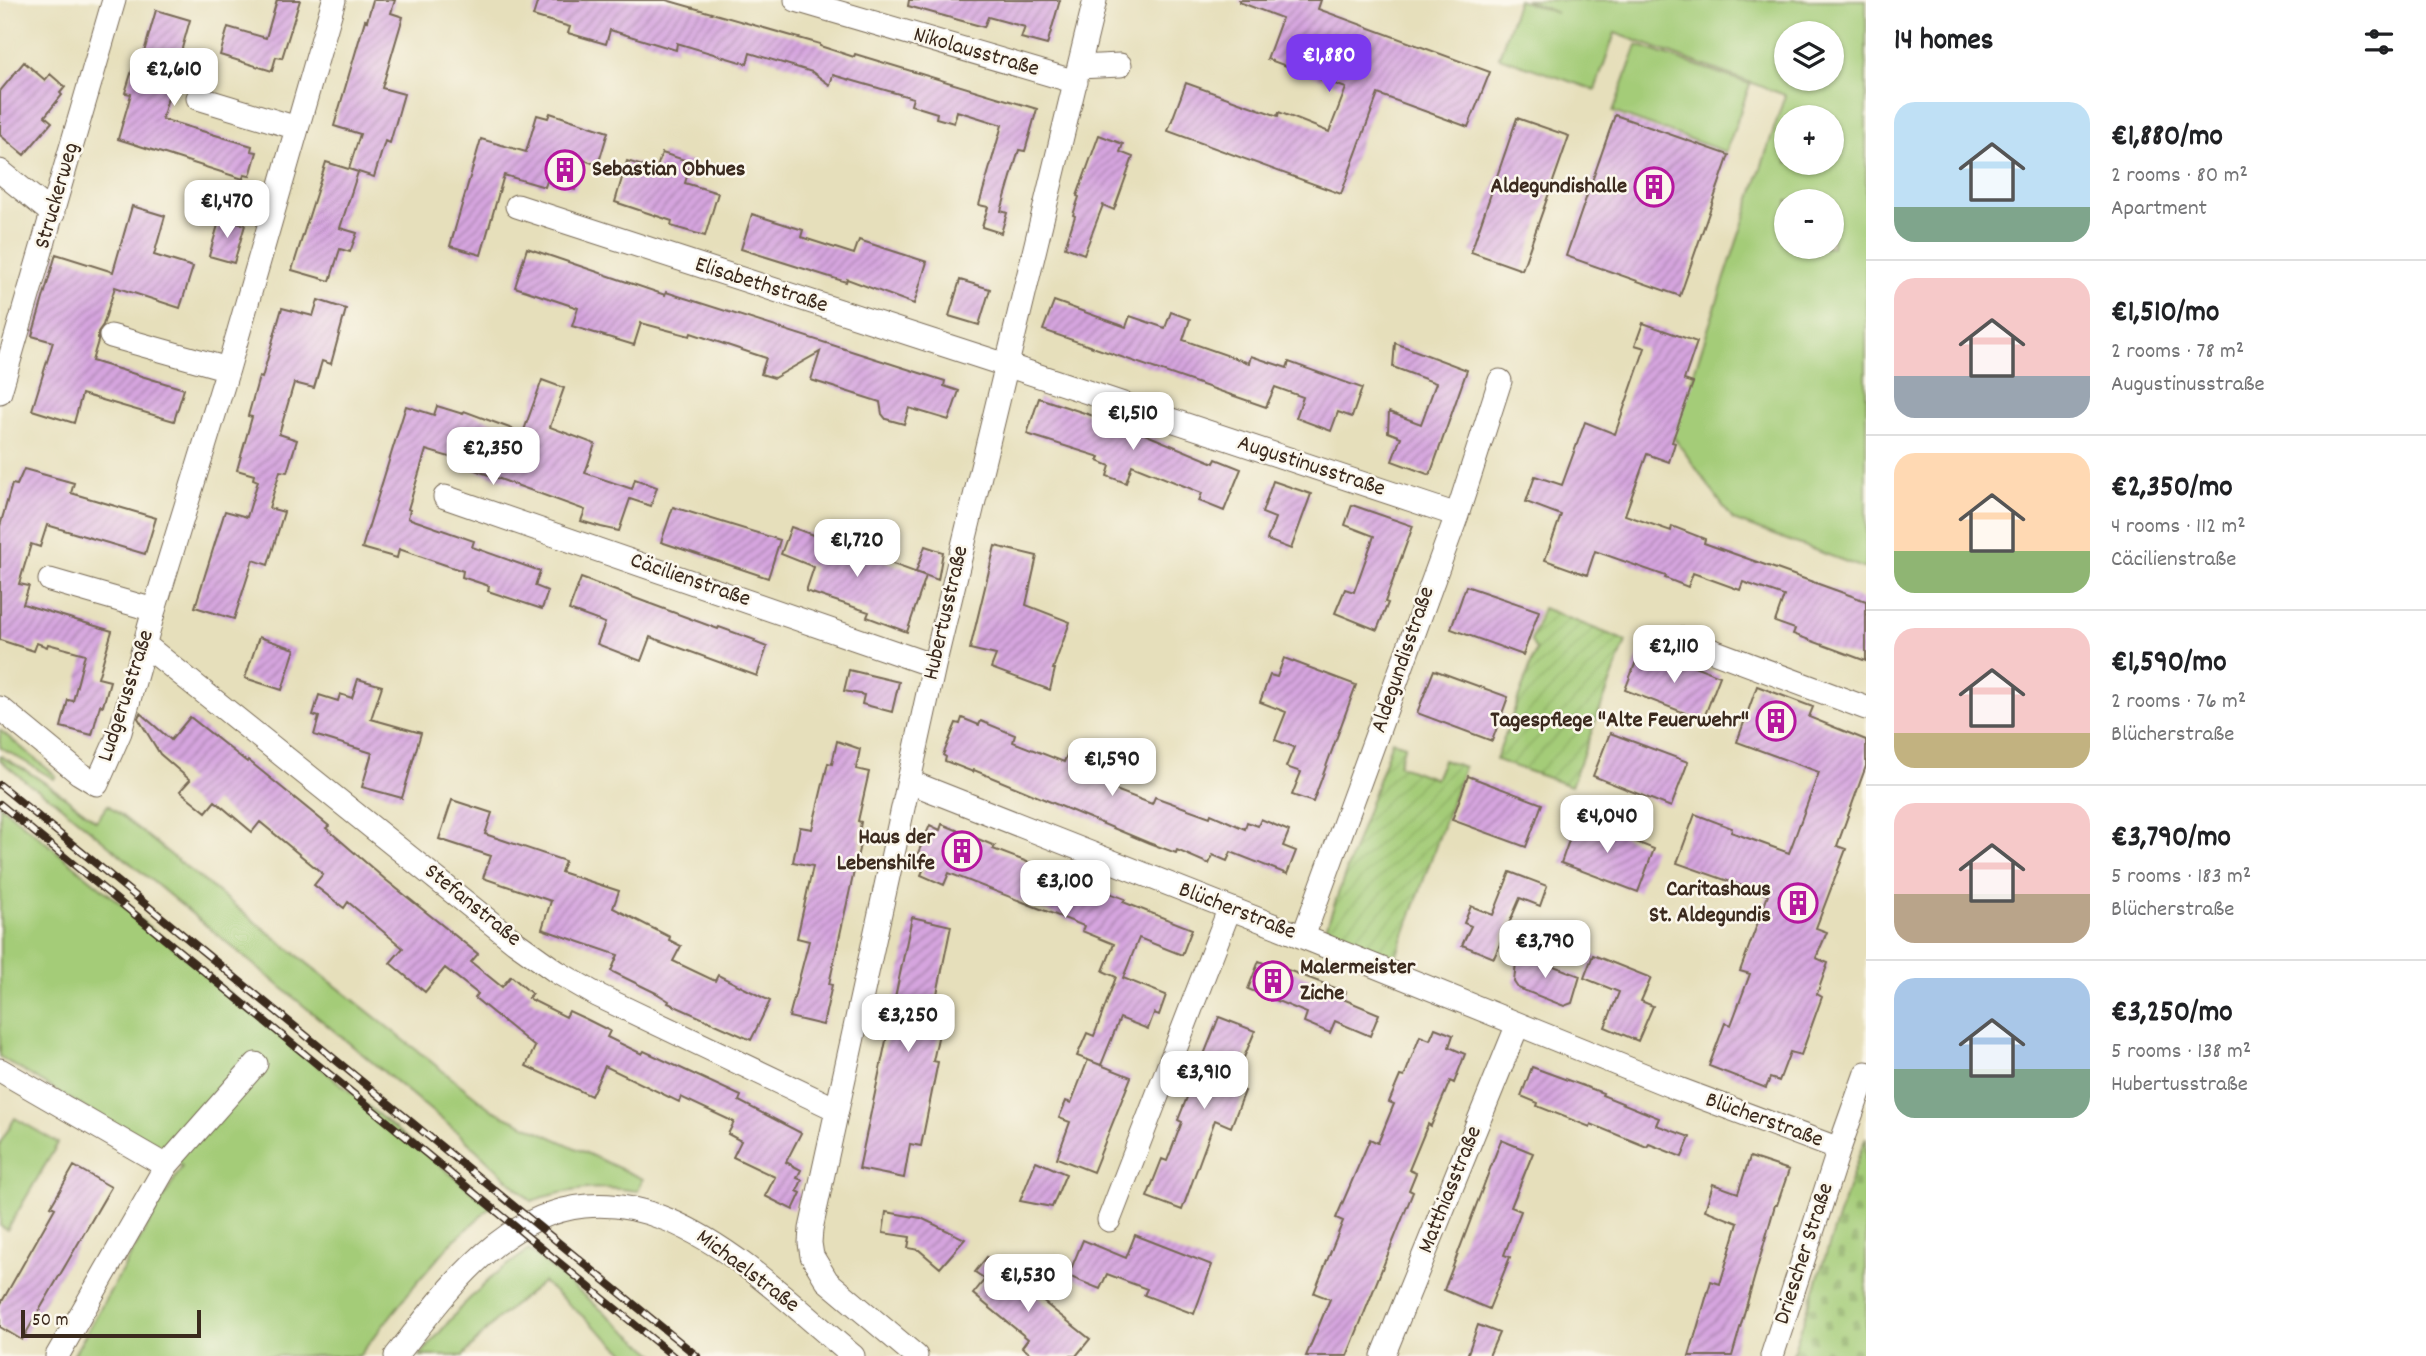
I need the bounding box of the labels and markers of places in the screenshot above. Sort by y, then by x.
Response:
pin: €1,880 [1272,34,1386,94]
pin: €2,610 [117,48,231,108]
building icon: Sebastian Obhues [544,149,586,191]
place label: Sebastian Obhues [592,154,746,187]
building icon: Aldegundishalle [1633,166,1675,208]
place label: Aldegundishalle [1490,171,1627,204]
pin: €1,470 [170,180,284,240]
pin: €1,510 [1076,392,1190,452]
pin: €2,350 [436,428,550,487]
pin: €1,720 [800,520,914,579]
pin: €2,110 [1617,626,1731,685]
building icon: Tagespflege "Alte Feuerwehr" [1755,700,1797,742]
place label: Tagespflege "Alte Feuerwehr" [1490,705,1749,738]
pin: €1,590 [1055,738,1169,798]
pin: €4,040 [1550,796,1664,855]
place label: Haus der Lebenshilfe [837,822,935,881]
building icon: Haus der Lebenshilfe [941,830,983,872]
pin: €3,100 [1008,860,1122,920]
place label: Caritashaus St. Aldegundis [1649,874,1771,933]
building icon: Caritashaus St. Aldegundis [1777,882,1819,924]
pin: €3,790 [1488,920,1602,980]
place label: Malermeister Ziche [1300,952,1416,1011]
building icon: Malermeister Ziche [1252,960,1294,1002]
pin: €3,250 [851,995,965,1054]
pin: €3,910 [1147,1052,1261,1111]
pin: €1,530 [971,1254,1085,1314]

